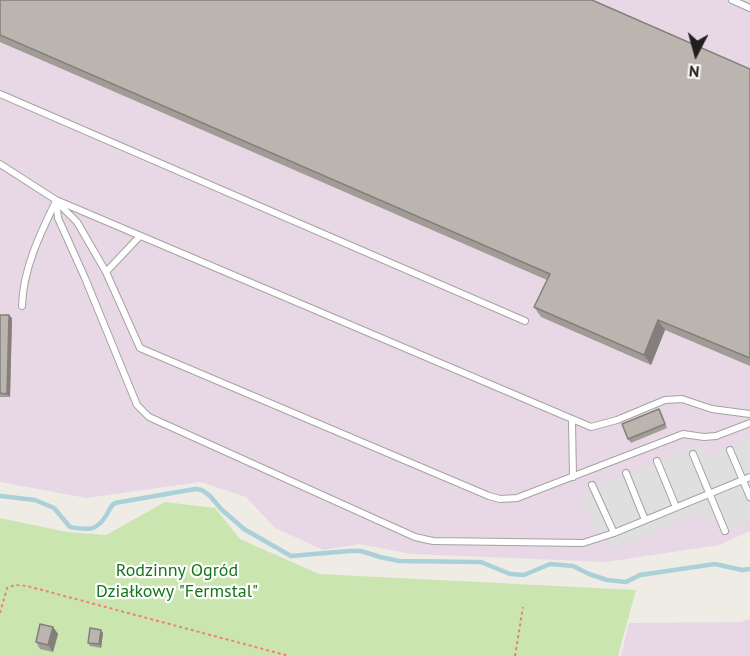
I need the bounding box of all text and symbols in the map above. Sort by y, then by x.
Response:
north arrow [666,24,726,84]
text: N [688,61,700,82]
park label: Rodzinny Ogród Działkowy "Fermstal" [96,560,258,602]

